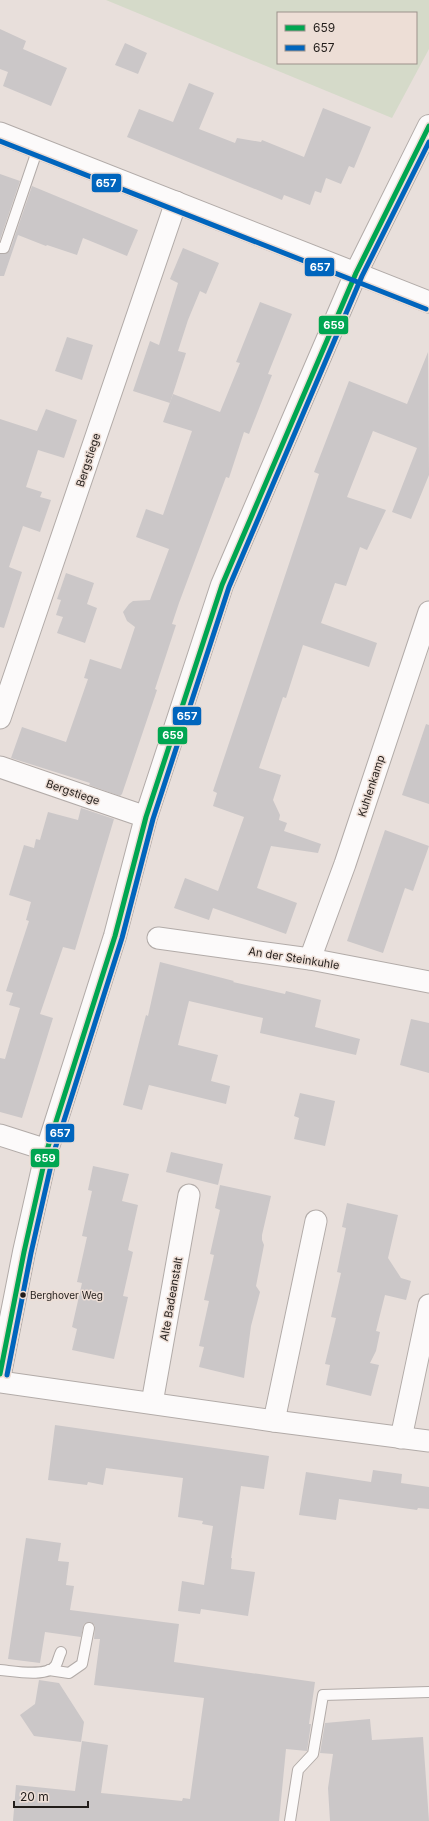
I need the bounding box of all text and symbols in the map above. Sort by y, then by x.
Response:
legend [277,12,417,64]
text: 659 [313,20,335,35]
text: 657 [313,40,335,55]
line badge: 657 [91,173,122,193]
text: 657 [96,176,116,190]
line badge: 657 [304,257,335,277]
text: 657 [310,260,330,274]
line badge: 659 [318,315,349,335]
text: 659 [323,318,345,332]
street label: Bergstiege [73,431,103,489]
line badge: 657 [172,706,202,726]
text: 657 [177,709,197,723]
line badge: 659 [157,726,188,745]
text: 659 [162,728,184,742]
street label: Kuhlenkamp [354,753,388,819]
street label: Bergstiege [44,776,102,808]
street label: An der Steinkuhle [248,944,340,972]
line badge: 657 [45,1123,75,1143]
text: 657 [50,1126,70,1140]
line badge: 659 [30,1148,60,1168]
text: 659 [34,1151,56,1165]
street label: Alte Badeanstalt [157,1256,185,1342]
place label: Berghover Weg [30,1289,103,1301]
marker: Berghover Weg [18,1290,28,1300]
scale bar [14,1783,88,1809]
text: 20 m [20,1789,49,1804]

